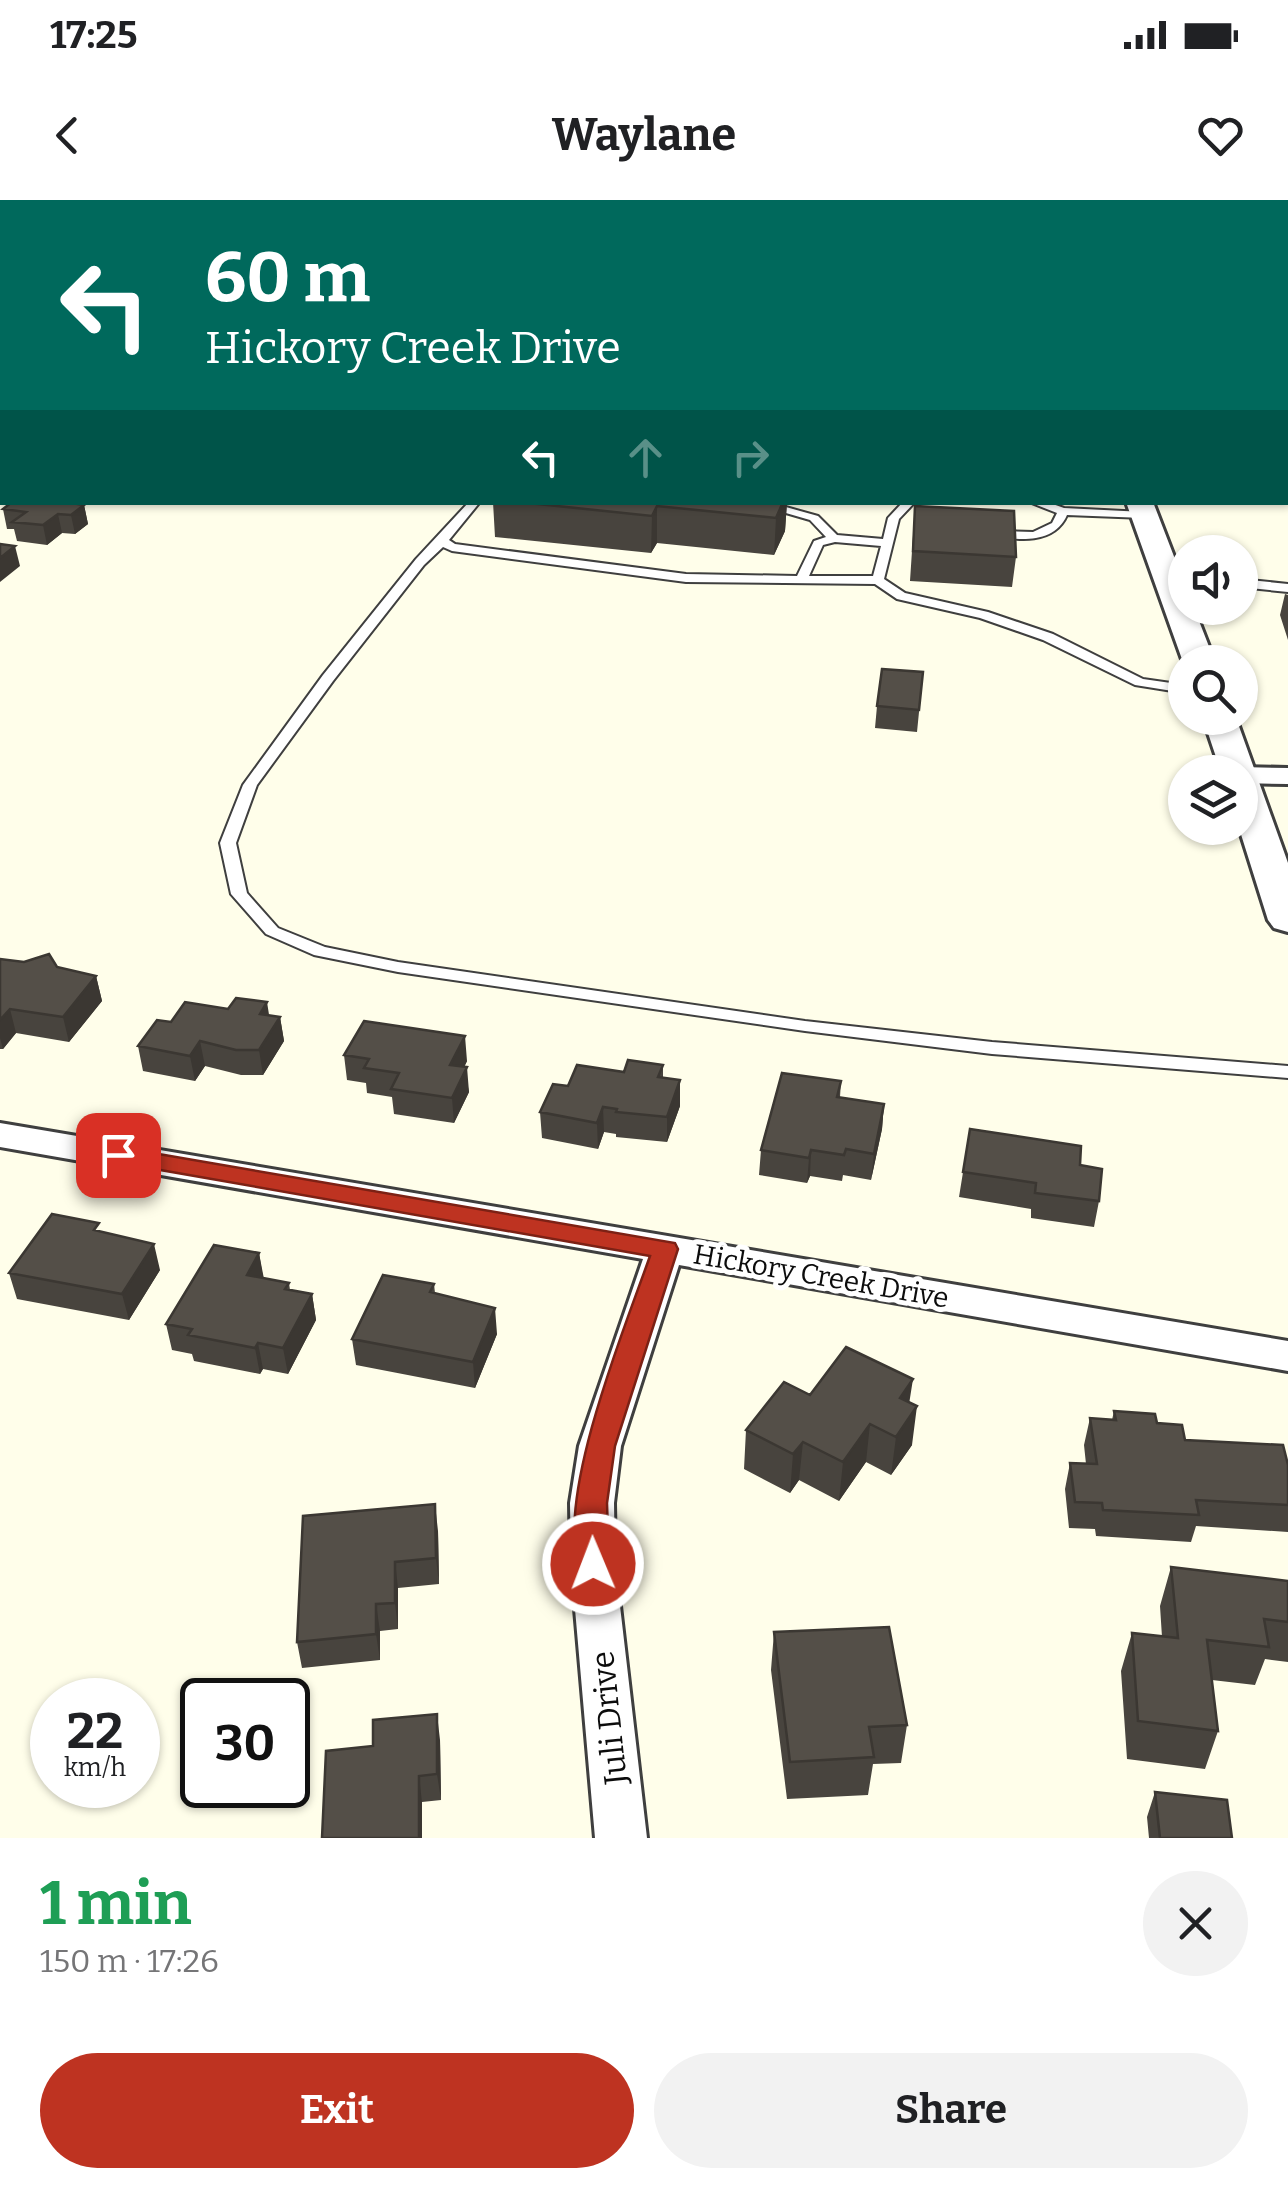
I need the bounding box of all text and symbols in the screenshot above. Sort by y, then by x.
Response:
text: 17:25 [50,12,138,58]
icon: back [40,108,95,163]
text: Waylane [552,108,736,162]
icon: heart [1193,108,1248,163]
text: 60 m [205,236,370,320]
icon: left [40,240,170,370]
text: Hickory Creek Drive [205,321,621,375]
icon: left [513,430,568,485]
icon: ahead [618,430,673,485]
icon: right [723,430,778,485]
map controls [1168,535,1258,845]
button: sound [1168,535,1258,625]
button: search [1168,645,1258,735]
button: layers [1168,755,1258,845]
pin [76,1113,161,1198]
icon: arrive [91,1128,146,1183]
street label: Hickory Creek Drive [691,1237,951,1315]
position arrow [541,1512,645,1616]
street label: Juli Drive [583,1649,635,1788]
speed limit sign: 30 [180,1678,310,1808]
text: 22 [67,1701,123,1761]
text: km/h [64,1753,126,1783]
text: 1 min [40,1868,192,1940]
button: close [1143,1871,1248,1976]
text: 150 m · 17:26 [40,1942,219,1980]
button: Exit [40,2053,634,2168]
button: Share [654,2053,1248,2168]

